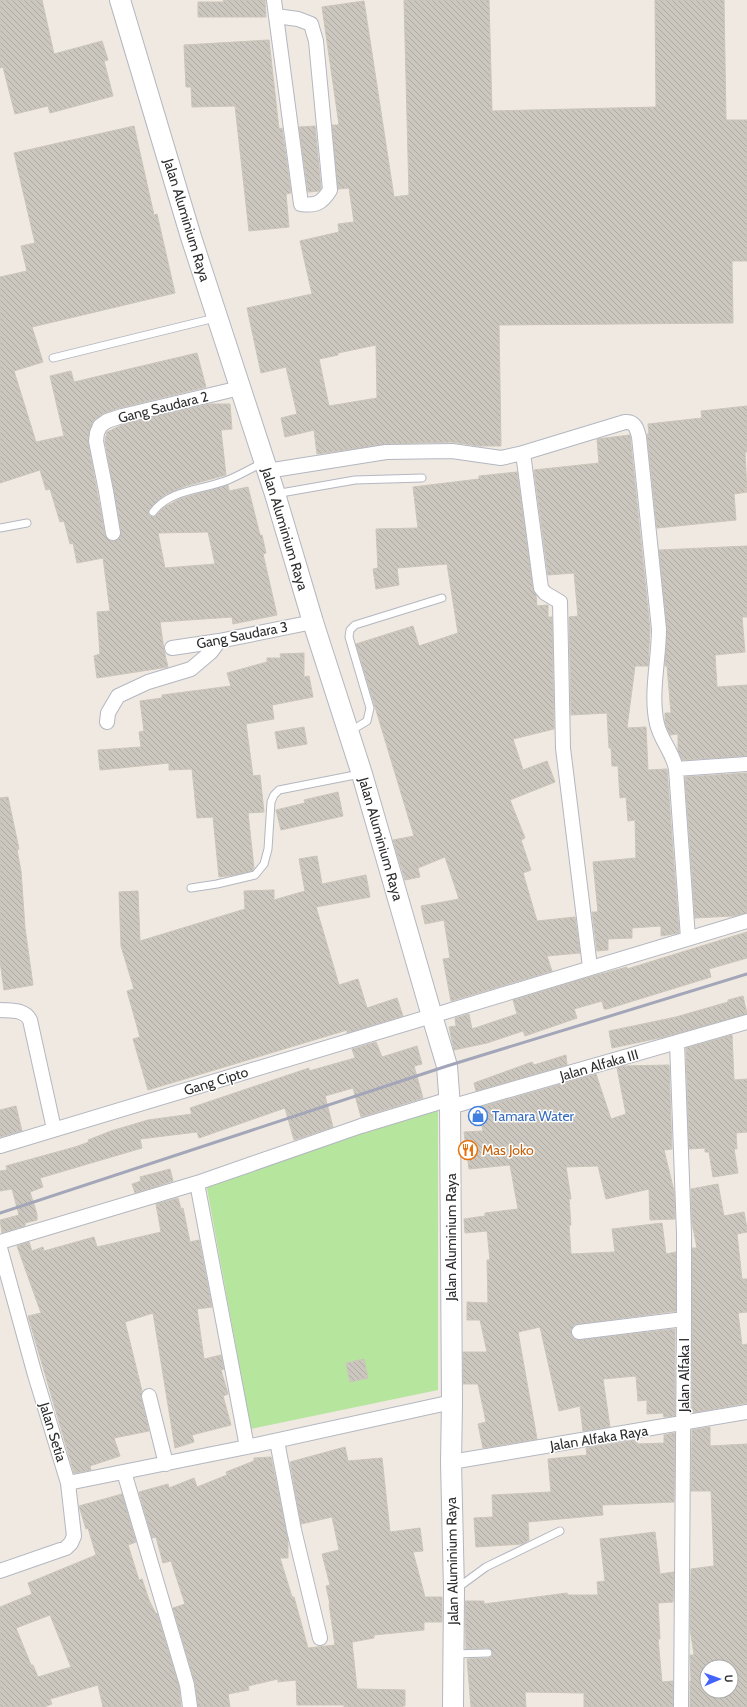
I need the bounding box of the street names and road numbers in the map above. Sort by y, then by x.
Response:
street label: Jalan Aluminium Raya [159,155,214,284]
street label: Gang Saudara 2 [116,387,210,427]
street label: Jalan Aluminium Raya [257,464,312,593]
street label: Gang Saudara 3 [195,617,289,653]
street label: Jalan Aluminium Raya [354,774,407,903]
street label: Jalan Alfaka III [557,1045,640,1085]
street label: Gang Cipto [182,1063,251,1099]
street label: Jalan Aluminium Raya [442,1173,460,1302]
street label: Jalan Alfaka I [675,1338,693,1413]
street label: Jalan Setia [35,1399,71,1464]
street label: Jalan Alfaka Raya [548,1421,649,1455]
street label: Jalan Aluminium Raya [442,1497,462,1626]

